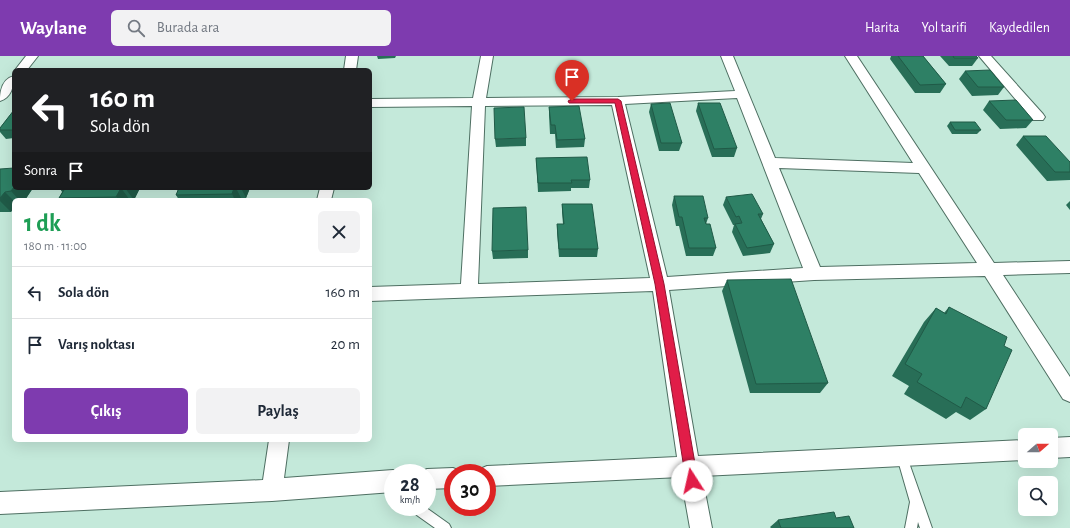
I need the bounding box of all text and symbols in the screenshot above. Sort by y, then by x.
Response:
search box [111,10,391,46]
icon: search [125,17,147,39]
text: Waylane [20,19,87,38]
text: Burada ara [157,20,219,35]
text: Harita [865,21,899,35]
text: Yol tarifi [921,21,967,35]
text: Kaydedilen [989,21,1050,35]
pin [555,60,589,101]
icon: arrive [561,66,583,88]
icon: left [24,84,76,136]
text: 160 m [90,85,155,113]
text: Sola dön [90,118,150,136]
icon: arrive [65,160,87,182]
text: Sonra [24,163,57,178]
button: close [318,211,360,253]
text: 1 dk [24,212,61,236]
text: 180 m · 11:00 [24,240,87,253]
icon: left [24,282,46,304]
text: Sola dön [58,285,109,300]
text: 160 m [325,285,360,300]
icon: arrive [24,334,46,356]
text: Varış noktası [58,337,135,352]
text: 20 m [331,337,360,352]
button: Çıkış [24,388,188,434]
button: Paylaş [196,388,360,434]
north arrow [1018,428,1058,468]
map controls [1018,428,1058,516]
position arrow [671,460,713,502]
speed limit sign: 30 [444,464,496,516]
text: 28 [400,475,420,495]
button: search [1018,476,1058,516]
text: km/h [400,495,420,505]

